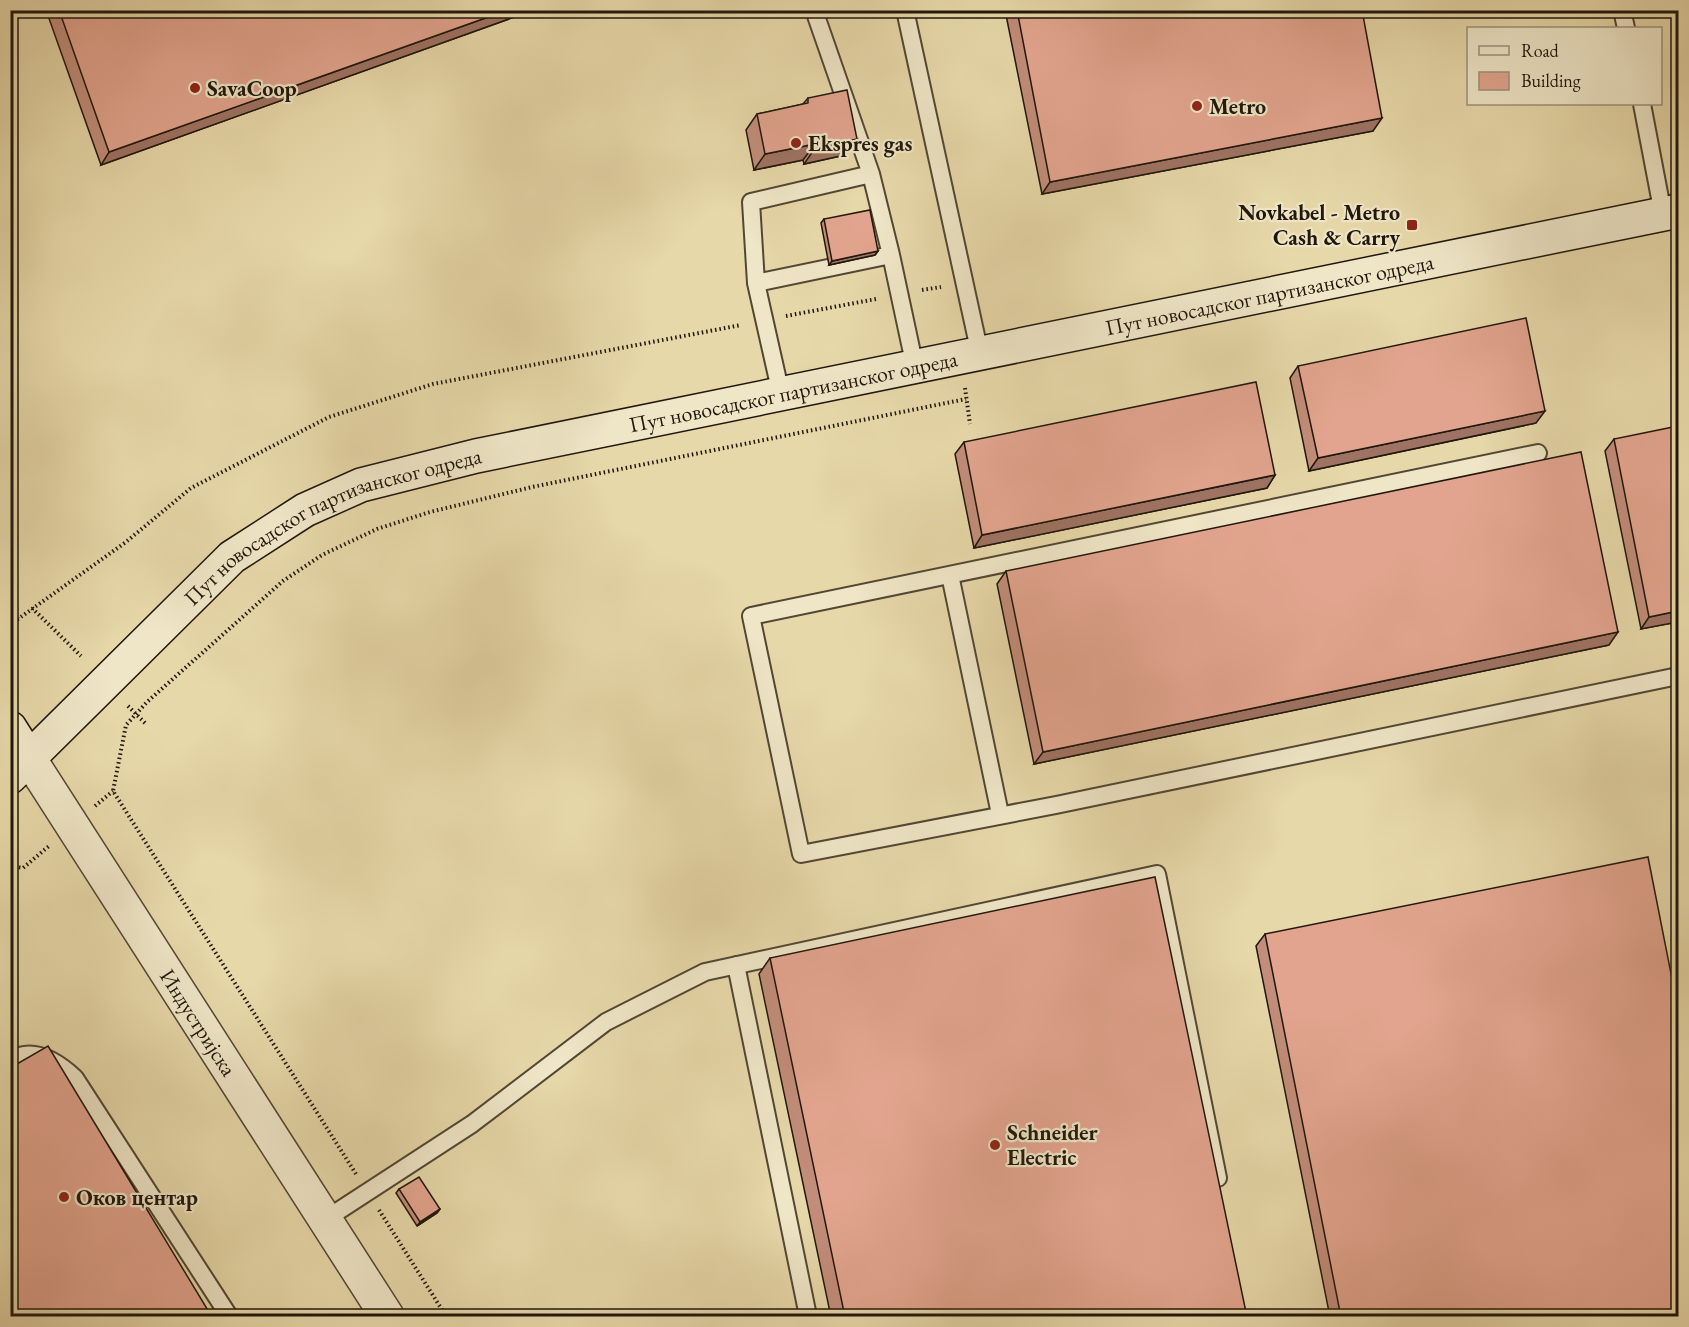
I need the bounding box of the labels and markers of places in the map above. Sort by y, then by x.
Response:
place label: SavaCoop [207,74,297,103]
marker: SavaCoop [188,81,202,95]
place label: Metro [1209,92,1266,121]
marker: Metro [1190,99,1204,113]
place label: Ekspres gas [808,129,912,158]
marker: Ekspres gas [789,136,803,150]
place label: Novkabel - Metro Cash & Carry [1238,198,1400,252]
marker: Novkabel - Metro Cash & Carry [1405,218,1419,232]
place label: Schneider Electric [1007,1118,1098,1172]
marker: Schneider Electric [988,1138,1002,1152]
place label: Оков центар [76,1183,198,1212]
marker: Оков центар [57,1190,71,1204]

